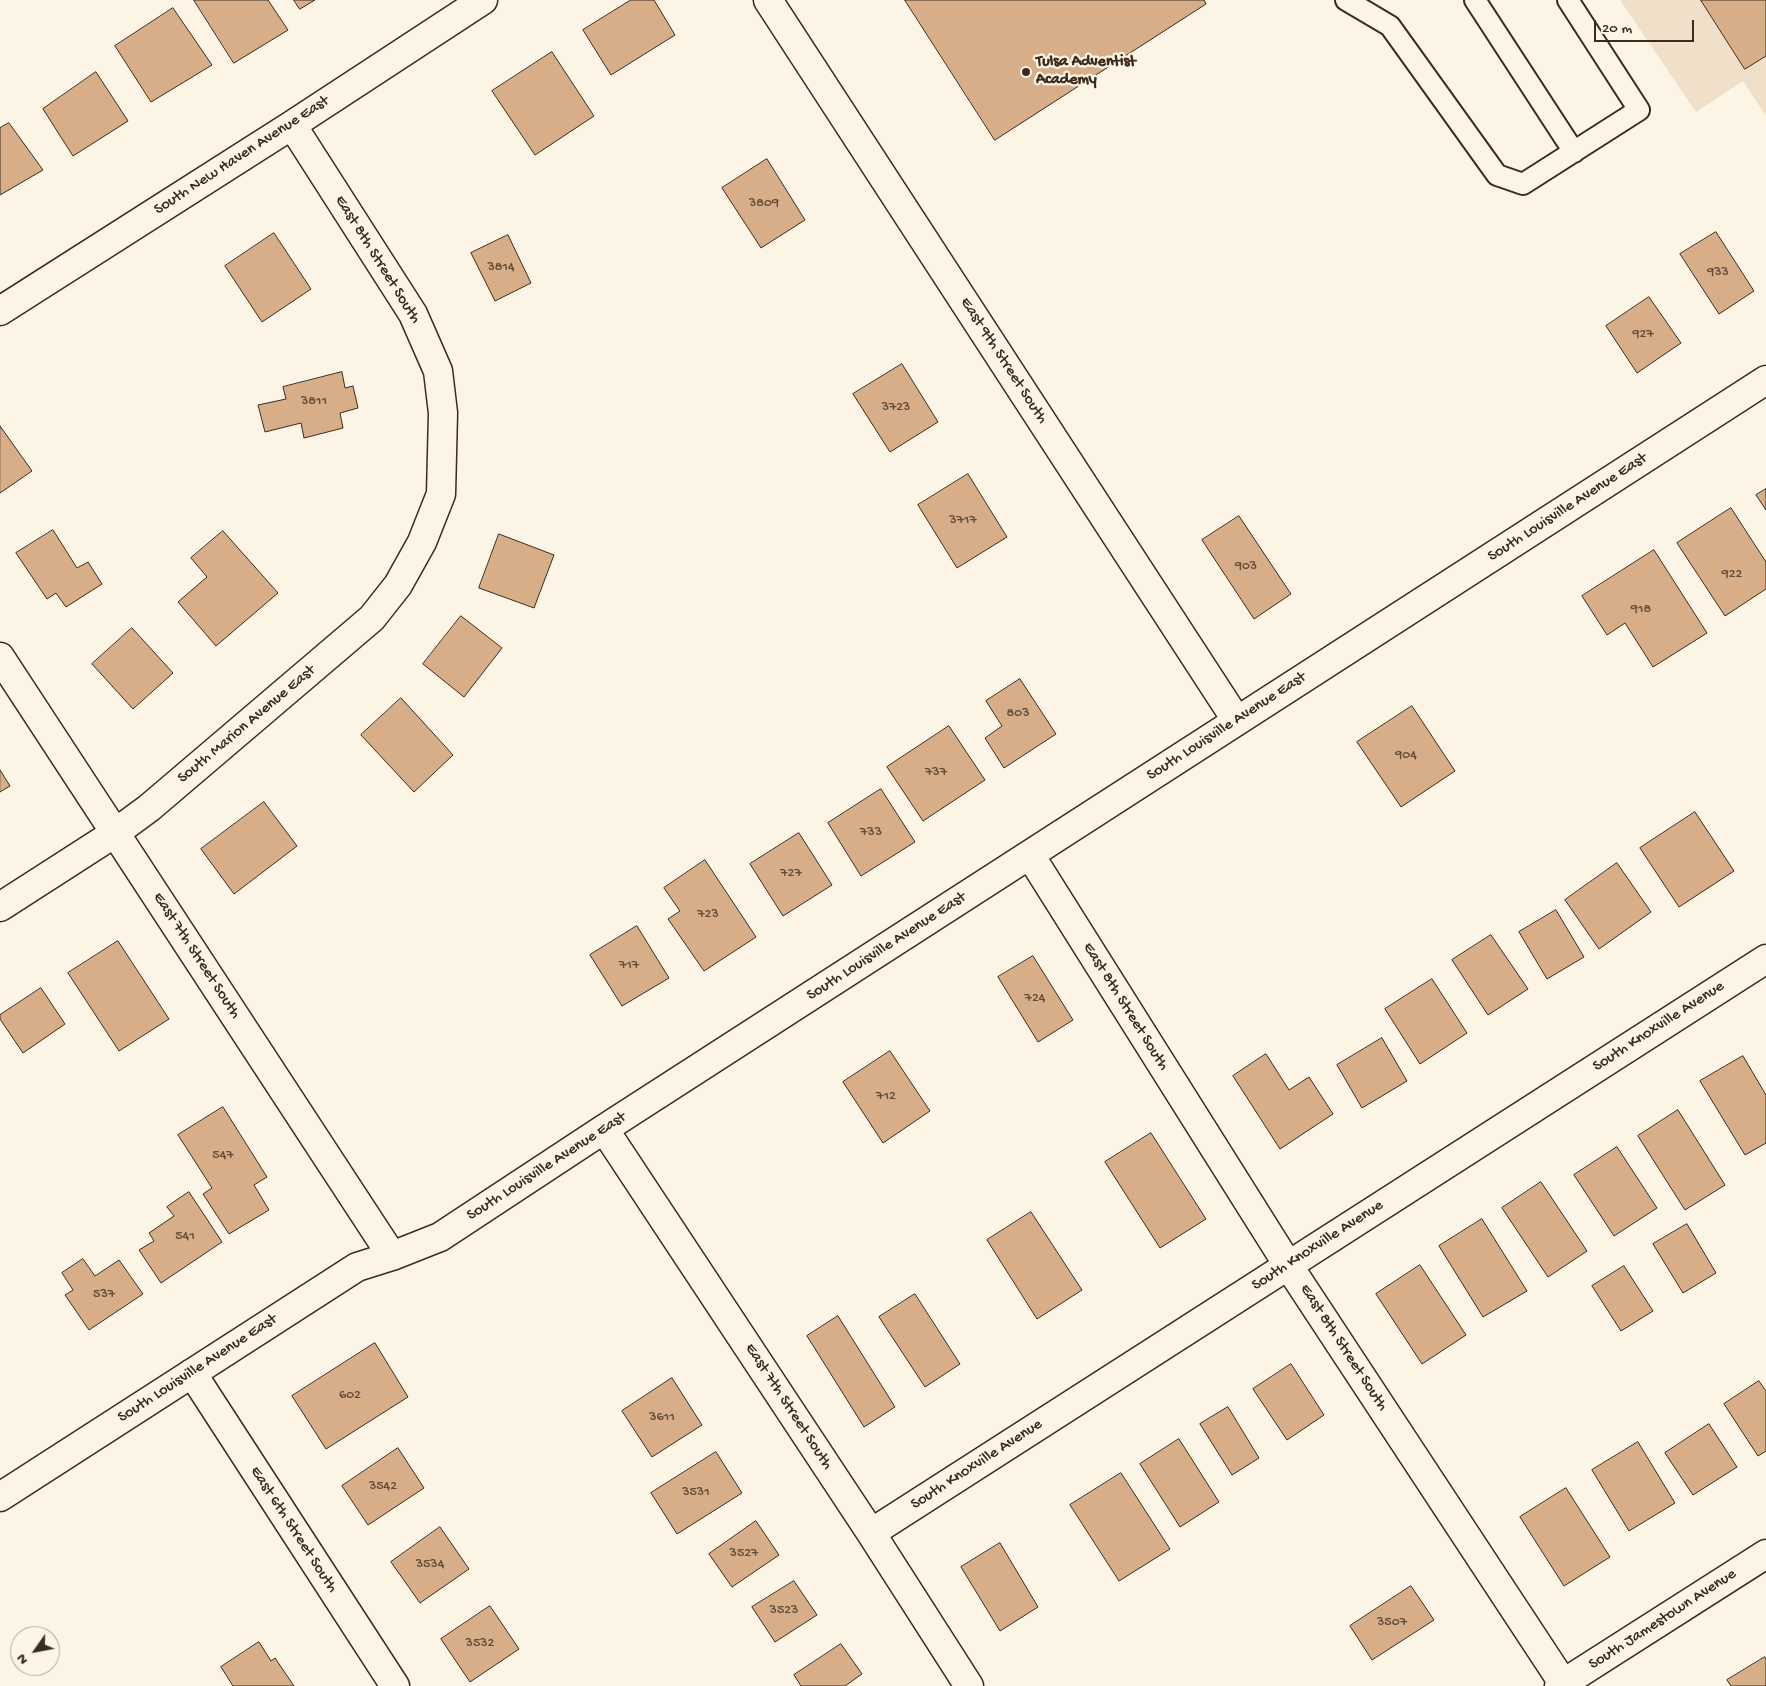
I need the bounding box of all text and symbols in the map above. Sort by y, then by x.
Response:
scale bar [1596,10,1696,42]
text: 20 m [1602,20,1632,38]
place label: Tulsa Adventist Academy [1036,53,1136,91]
marker: Tulsa Adventist Academy [1020,66,1032,78]
street label: South New Haven Avenue East [151,92,333,220]
street label: East 8th Street South [330,192,424,328]
house number: 3809 [749,196,779,212]
house number: 3814 [487,260,515,276]
house number: 933 [1707,265,1729,281]
street label: East 9th Street South [955,294,1051,428]
house number: 927 [1632,327,1654,343]
house number: 3811 [301,394,327,410]
house number: 3723 [882,400,910,416]
street label: South Louisville Avenue East [1485,449,1651,567]
house number: 3717 [949,513,977,529]
house number: 903 [1235,559,1257,575]
house number: 922 [1722,567,1742,583]
house number: 918 [1631,602,1651,618]
street label: South Marion Avenue East [174,662,320,788]
street label: South Louisville Avenue East [1144,668,1310,786]
house number: 803 [1007,706,1029,722]
house number: 904 [1395,748,1417,764]
house number: 737 [925,765,947,781]
house number: 733 [860,825,882,841]
house number: 727 [780,866,802,882]
street label: South Louisville Avenue East [804,888,970,1006]
street label: East 7th Street South [148,889,244,1023]
house number: 723 [697,907,719,923]
street label: East 8th Street South [1078,939,1172,1075]
house number: 717 [619,958,639,974]
street label: South Knoxville Avenue [1590,977,1728,1077]
house number: 724 [1025,991,1045,1007]
house number: 712 [876,1089,896,1105]
street label: South Louisville Avenue East [464,1108,630,1226]
house number: 547 [212,1148,234,1164]
street label: South Knoxville Avenue [1249,1196,1387,1296]
house number: 541 [175,1229,195,1245]
street label: East 8th Street South [1295,1281,1391,1415]
house number: 537 [93,1287,115,1303]
street label: South Louisville Avenue East [115,1310,281,1428]
street label: East 7th Street South [740,1340,836,1474]
house number: 602 [339,1388,361,1404]
house number: 3611 [649,1410,675,1426]
street label: South Knoxville Avenue [908,1415,1046,1515]
street label: East 6th Street South [245,1463,341,1597]
house number: 3542 [369,1479,397,1495]
house number: 3531 [682,1485,710,1501]
house number: 3527 [730,1546,758,1562]
house number: 3534 [416,1557,444,1573]
street label: South Jamestown Avenue [1586,1565,1740,1675]
house number: 3523 [770,1603,798,1619]
house number: 3507 [1377,1615,1407,1631]
north arrow [10,1626,60,1676]
house number: 3532 [466,1636,494,1652]
text: N [13,1650,32,1667]

